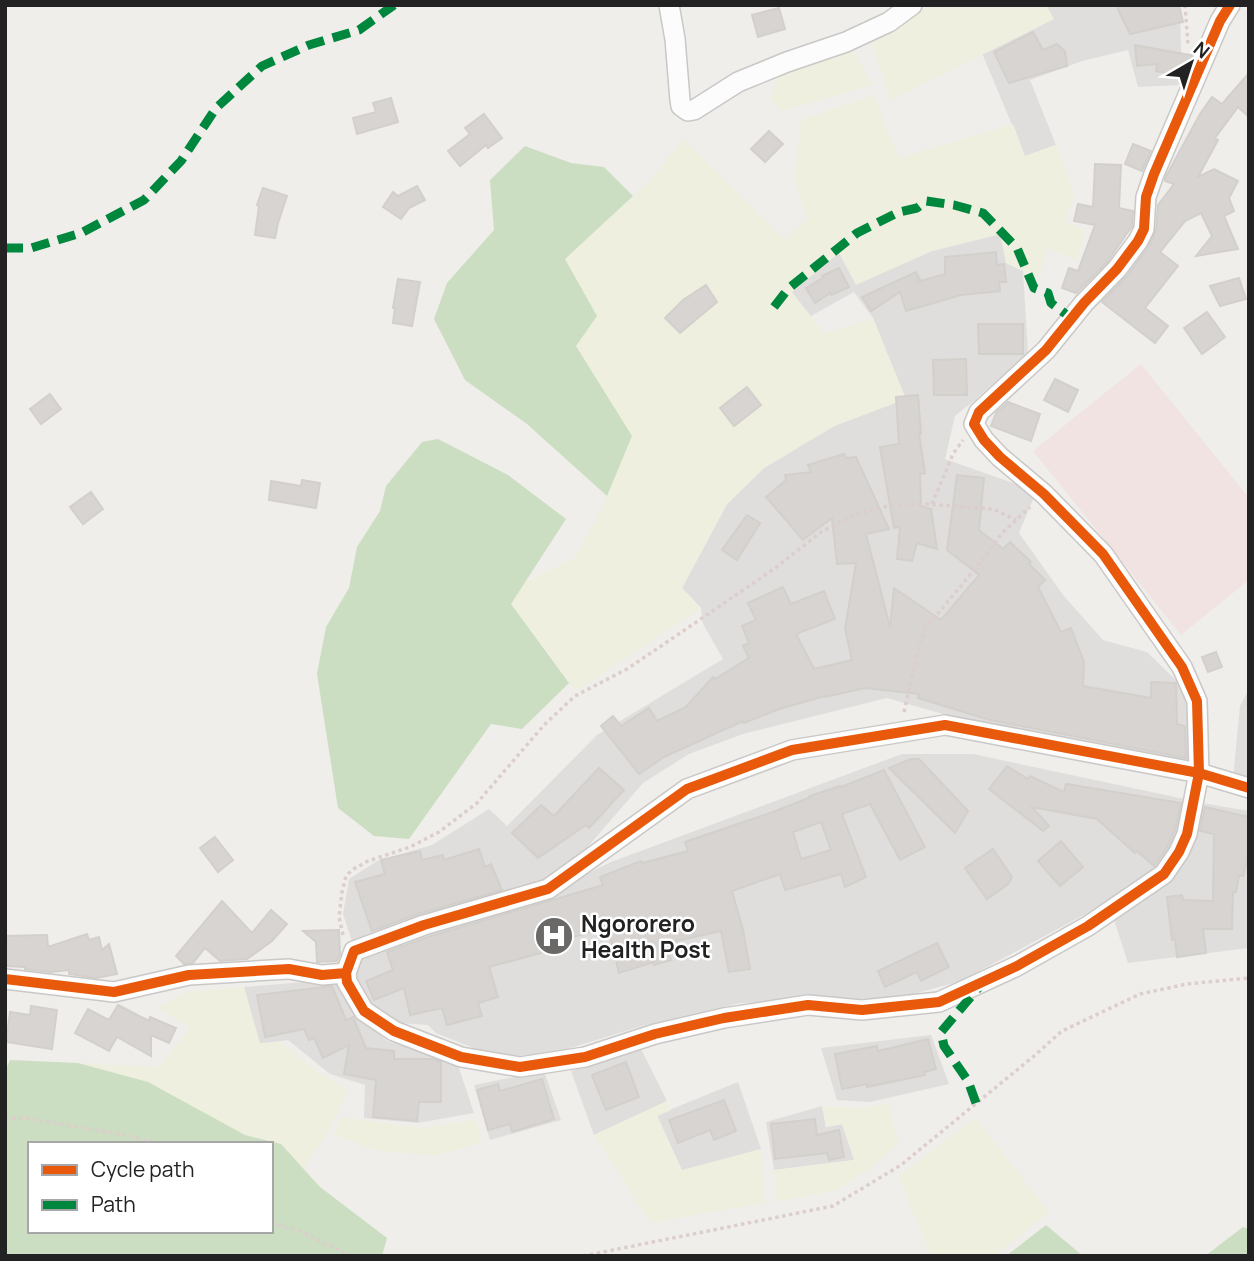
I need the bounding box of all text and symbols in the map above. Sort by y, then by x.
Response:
north arrow [1156,28,1226,98]
text: N [1188,35,1215,64]
place label: Ngororero Health Post [581,907,711,965]
hospital icon: Ngororero Health Post [533,915,575,957]
legend [28,1142,273,1233]
text: Cycle path [91,1155,194,1183]
text: Path [91,1190,136,1218]

